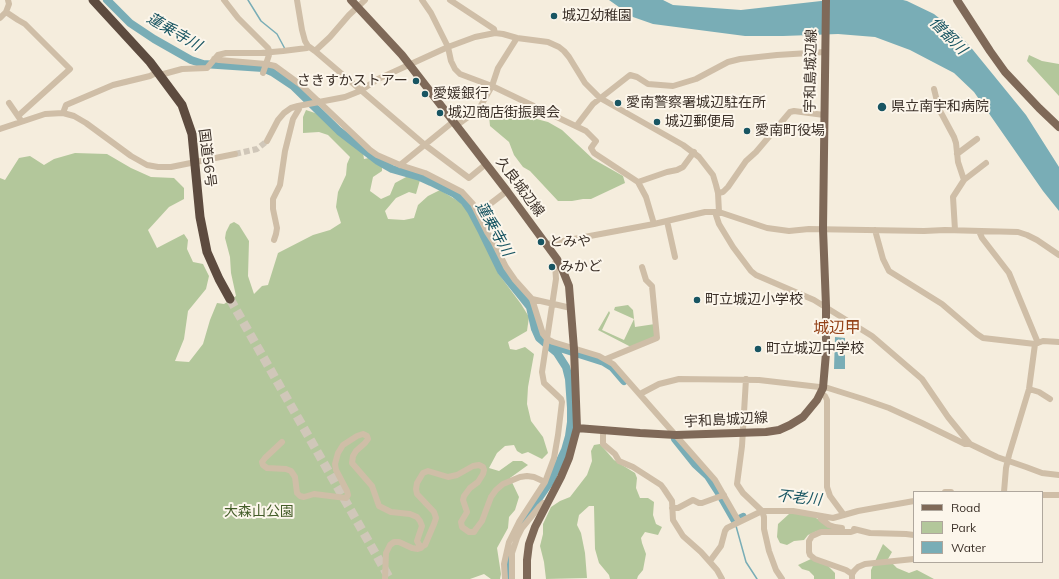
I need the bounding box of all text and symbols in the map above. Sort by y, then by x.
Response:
place label: 城辺幼稚園 [562,8,632,24]
water label: 蓮乗寺川 [144,9,204,55]
marker: 城辺幼稚園 [549,11,559,21]
water label: 僧都川 [926,14,970,58]
street label: 宇和島城辺線 [802,29,820,113]
place label: さきすかストアー [297,73,408,89]
marker: さきすかストアー [411,76,421,86]
place label: 愛媛銀行 [433,86,489,102]
marker: 愛媛銀行 [420,89,430,99]
place label: 愛南警察署城辺駐在所 [626,95,766,111]
marker: 愛南警察署城辺駐在所 [613,98,623,108]
place label: 県立南宇和病院 [891,99,989,115]
marker: 県立南宇和病院 [876,101,888,113]
place label: 城辺商店街振興会 [448,105,560,121]
marker: 城辺商店街振興会 [435,108,445,118]
place label: 城辺郵便局 [665,114,735,130]
marker: 城辺郵便局 [652,117,662,127]
place label: 愛南町役場 [755,123,825,139]
marker: 愛南町役場 [742,126,752,136]
street label: 国道56号 [195,128,219,188]
street label: 久良城辺線 [492,154,548,220]
water label: 蓮乗寺川 [472,198,516,260]
place label: とみや [549,234,591,250]
marker: とみや [536,237,546,247]
place label: みかど [560,259,602,275]
marker: みかど [547,262,557,272]
place label: 町立城辺小学校 [705,292,803,308]
marker: 町立城辺小学校 [692,295,702,305]
district label: 城辺甲 [813,318,861,338]
place label: 町立城辺中学校 [766,341,864,357]
marker: 町立城辺中学校 [753,344,763,354]
street label: 宇和島城辺線 [684,409,768,431]
water label: 不老川 [776,487,822,509]
legend [913,491,1043,563]
text: Road [951,500,980,515]
park label: 大森山公園 [224,504,294,520]
text: Park [951,520,976,535]
text: Water [951,540,986,555]

